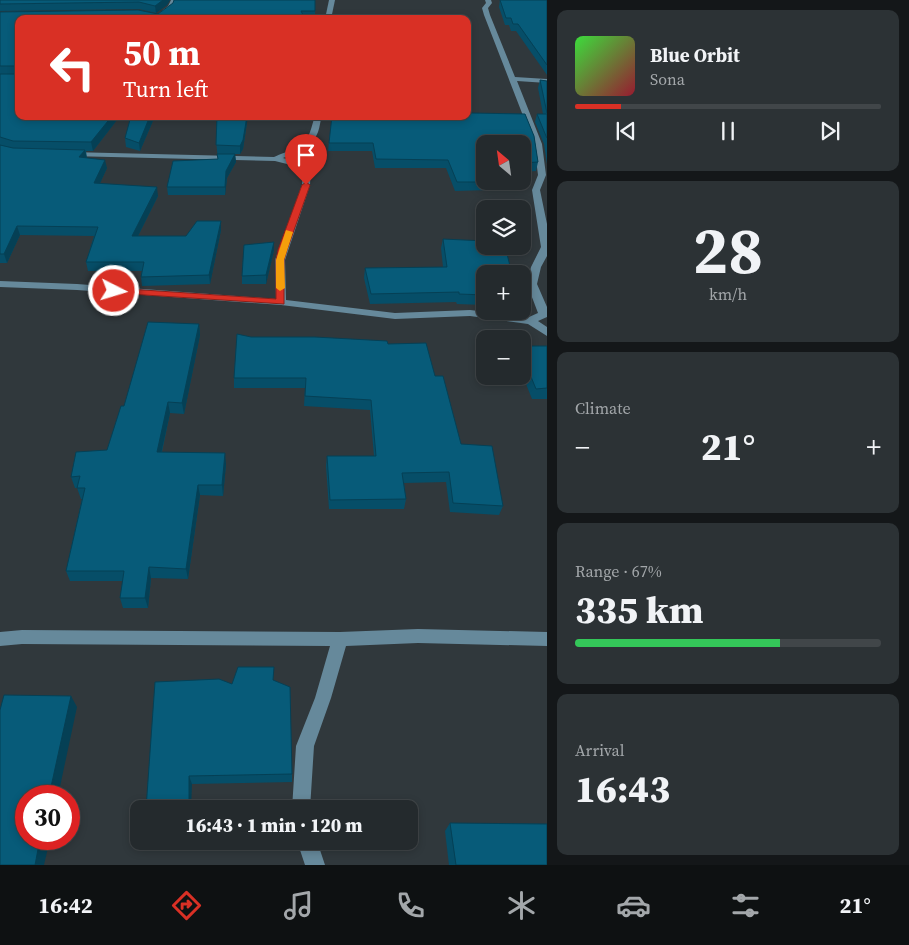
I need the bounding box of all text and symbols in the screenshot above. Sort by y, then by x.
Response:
text: 50 m [123,29,200,77]
icon: left [40,35,105,100]
text: Blue Orbit [650,42,740,68]
text: Sona [650,68,685,90]
text: Turn left [123,74,208,104]
icon: previous [612,117,640,145]
icon: pause [714,117,742,145]
icon: next [816,117,844,145]
pin [285,134,327,185]
north arrow [476,135,531,190]
map controls [476,135,531,385]
icon: arrive [292,141,320,169]
button: layers [476,200,531,255]
text: 28 [693,206,763,295]
position arrow [87,264,139,316]
button: + [476,265,531,320]
text: km/h [709,283,747,305]
button: − [476,330,531,385]
text: Climate [575,397,631,419]
text: 21° [701,421,755,473]
text: − [575,428,590,466]
text: + [866,428,881,466]
text: Range · 67% [575,560,662,582]
text: 335 km [575,584,703,636]
text: Arrival [575,739,624,761]
text: 16:43 [575,763,670,815]
speed limit sign: 30 [15,785,80,850]
text: 16:43 · 1 min · 120 m [185,812,363,838]
icon: directions [169,888,204,923]
icon: music [281,888,316,923]
icon: phone [393,888,428,923]
icon: climate [504,888,539,923]
icon: car [616,888,651,923]
icon: filters [728,888,763,923]
text: 16:42 [38,890,93,920]
text: 21° [840,890,871,920]

